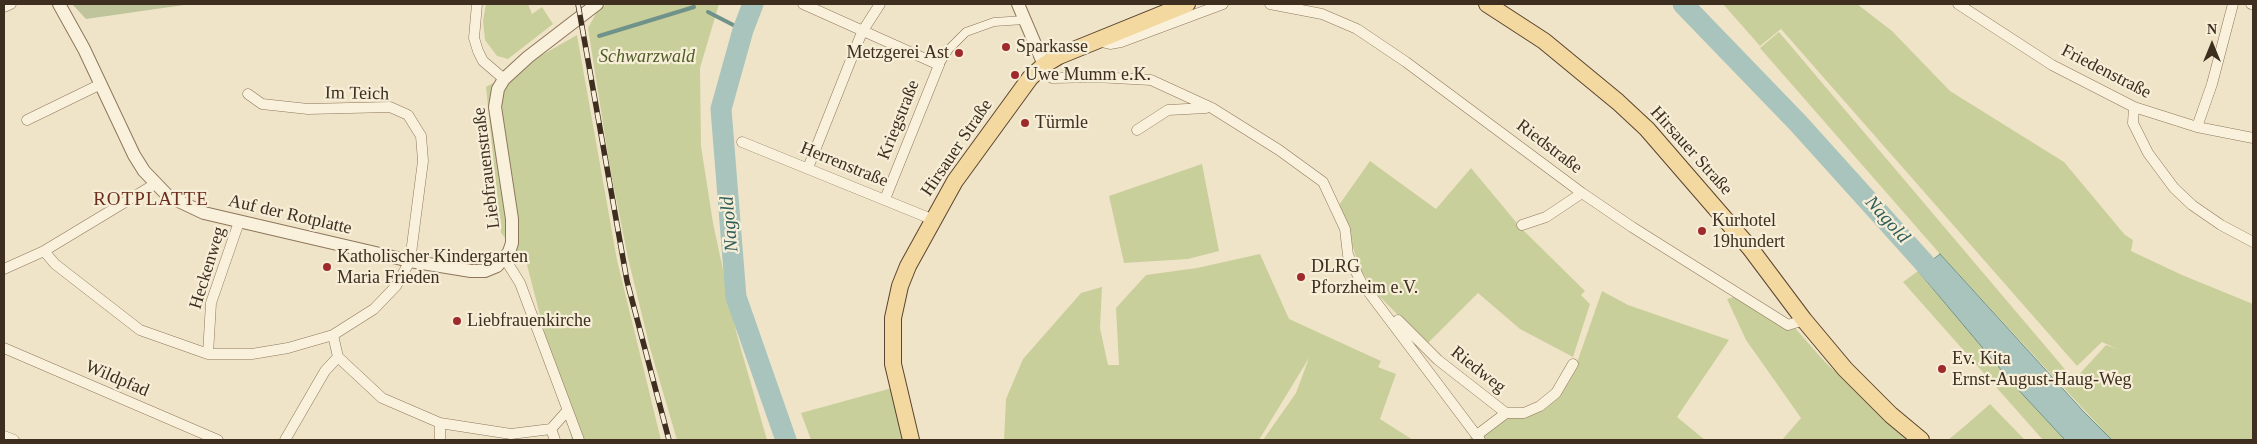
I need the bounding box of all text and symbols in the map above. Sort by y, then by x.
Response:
north arrow [2187,20,2237,70]
text: N [2207,22,2217,37]
place label: Sparkasse [1016,36,1088,58]
street label: Friedenstraße [2057,40,2155,104]
marker: Sparkasse [1000,41,1012,53]
place label: Metzgerei Ast [847,42,949,64]
park label: Schwarzwald [599,46,695,68]
marker: Metzgerei Ast [953,47,965,59]
place label: Uwe Mumm e.K. [1025,64,1151,86]
marker: Uwe Mumm e.K. [1009,69,1021,81]
street label: Kriegstraße [873,77,925,163]
street label: Im Teich [325,83,389,105]
street label: Hirsauer Straße [917,95,997,201]
street label: Hirsauer Straße [1645,102,1737,200]
street label: Liebfrauenstraße [469,106,505,230]
place label: Türmle [1035,112,1088,134]
street label: Riedstraße [1512,115,1586,179]
marker: Türmle [1019,117,1031,129]
street label: Herrenstraße [797,138,891,192]
district label: ROTPLATTE [92,189,210,211]
street label: Auf der Rotplatte [226,190,354,240]
water label: Nagold [1860,192,1914,248]
water label: Nagold [716,195,744,253]
place label: Kurhotel 19hundert [1712,210,1785,252]
street label: Heckenweg [185,224,231,312]
marker: Kurhotel 19hundert [1696,225,1708,237]
place label: Katholischer Kindergarten Maria Frieden [337,246,528,288]
place label: DLRG Pforzheim e.V. [1311,256,1418,298]
marker: Katholischer Kindergarten Maria Frieden [321,261,333,273]
marker: DLRG Pforzheim e.V. [1295,271,1307,283]
place label: Liebfrauenkirche [467,310,591,332]
marker: Liebfrauenkirche [451,315,463,327]
street label: Riedweg [1446,342,1510,398]
place label: Ev. Kita Ernst-August-Haug-Weg [1952,348,2132,390]
street label: Wildpfad [82,356,152,402]
marker: Ev. Kita Ernst-August-Haug-Weg [1936,363,1948,375]

